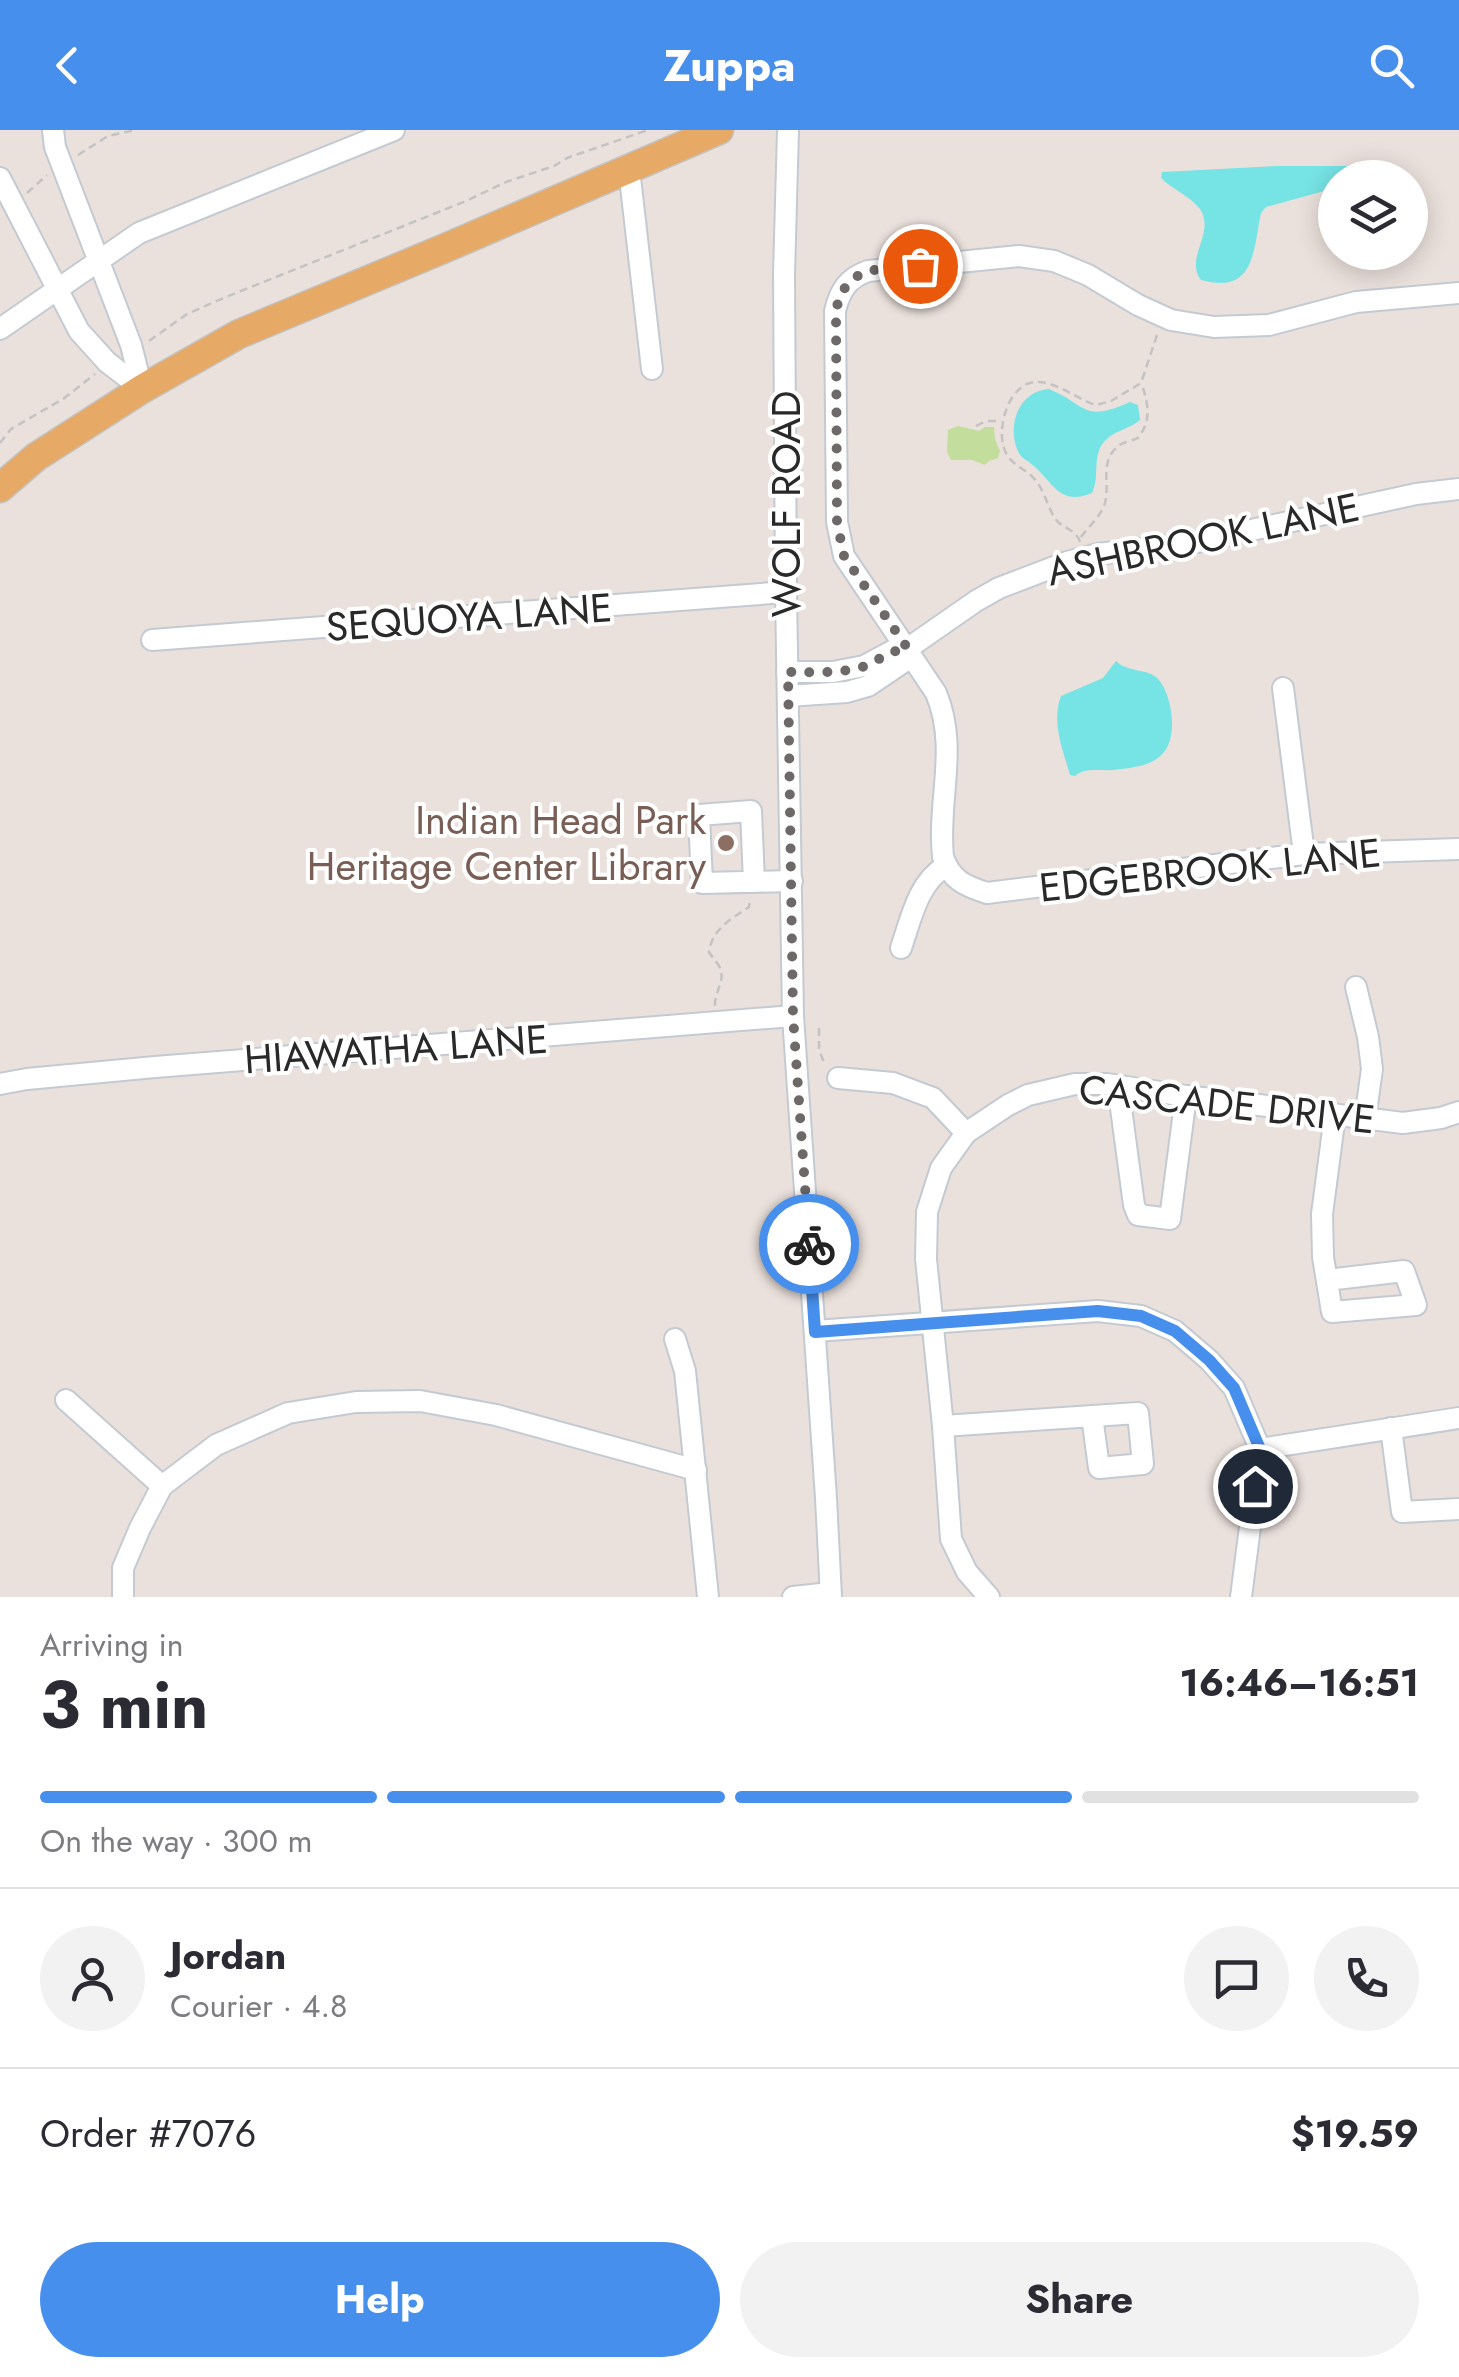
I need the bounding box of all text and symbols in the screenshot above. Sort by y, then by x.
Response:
text: Zuppa [663,33,796,98]
icon: back [40,38,95,93]
icon: search [1364,38,1419,93]
map controls [1318,160,1428,270]
button: layers [1318,160,1428,270]
pin [878,224,963,309]
icon: bag [893,239,948,294]
street label: WOLF ROAD [757,391,815,618]
street label: ASHBROOK LANE [1041,478,1365,600]
street label: SEQUOYA LANE [324,578,614,656]
place label: Indian Head Park Heritage Center Library [307,791,706,895]
street label: EDGEBROOK LANE [1036,823,1384,917]
marker: Indian Head Park Heritage Center Library [715,832,737,854]
street label: HIAWATHA LANE [242,1009,550,1089]
street label: CASCADE DRIVE [1076,1060,1378,1148]
courier [759,1194,859,1294]
icon: bike [782,1217,837,1272]
pin [1213,1444,1298,1529]
icon: home [1228,1459,1283,1514]
text: Arriving in [40,1622,184,1668]
text: 16:46–16:51 [1179,1655,1419,1710]
text: 3 min [40,1658,208,1752]
text: On the way · 300 m [40,1818,313,1864]
button: person [40,1926,145,2031]
button: chat [1184,1926,1289,2031]
button: phone [1314,1926,1419,2031]
text: Jordan [170,1928,286,1983]
text: Courier · 4.8 [170,1983,347,2029]
text: Order #7076 [40,2106,256,2161]
text: $19.59 [1291,2106,1419,2161]
button: Help [40,2242,720,2357]
button: Share [740,2242,1419,2357]

